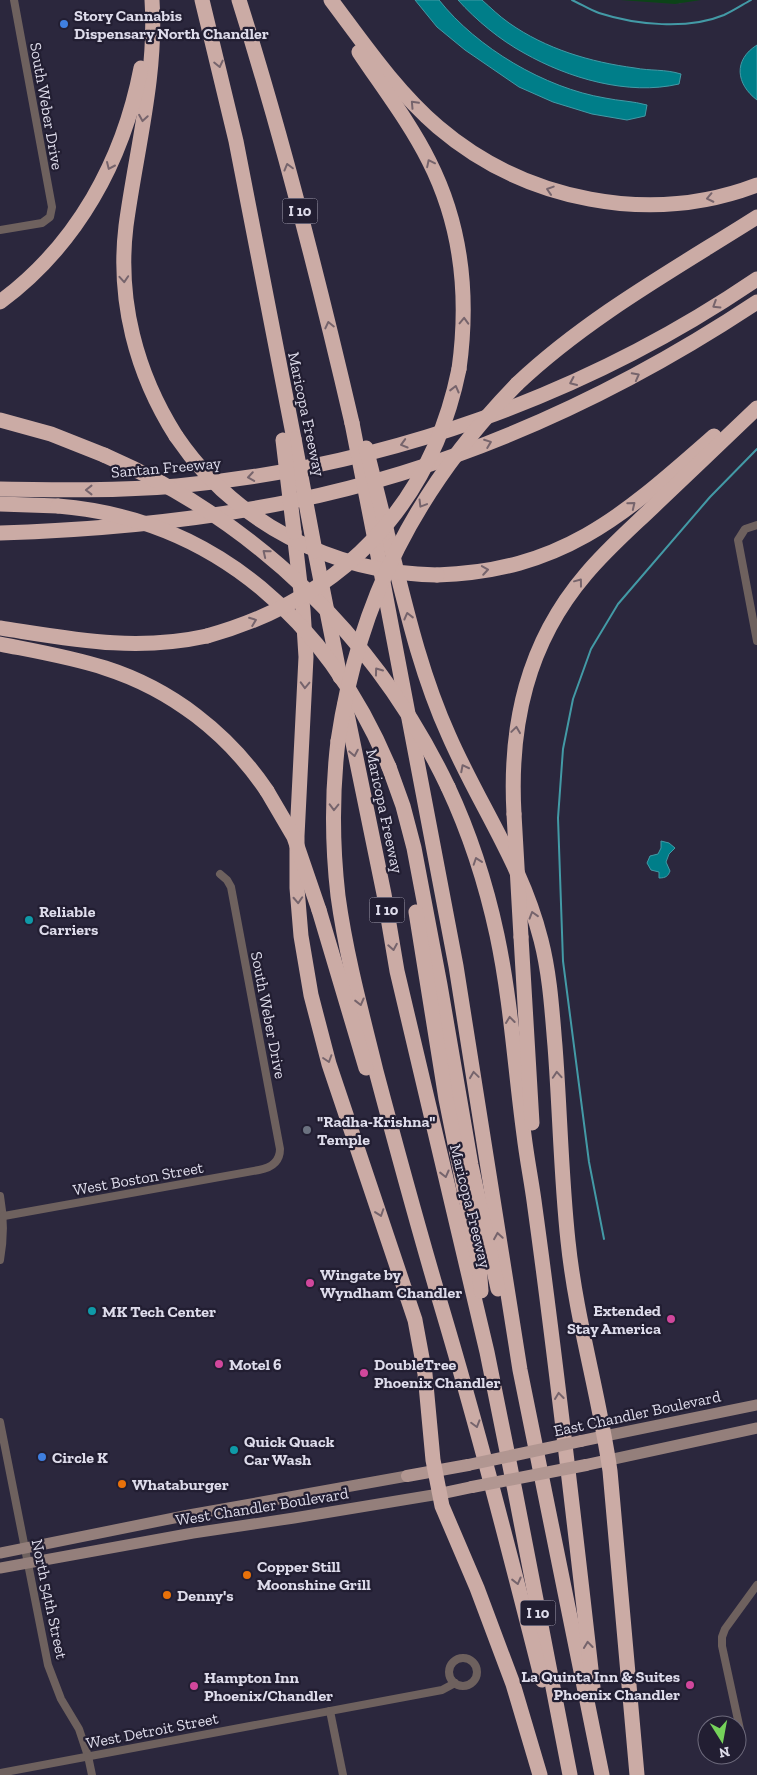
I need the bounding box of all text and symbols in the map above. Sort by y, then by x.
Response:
place label: Story Cannabis Dispensary North Chandler [74,6,269,43]
marker: Story Cannabis Dispensary North Chandler [58,18,70,30]
street label: South Weber Drive [26,41,67,171]
one-way arrow [213,60,223,68]
one-way arrow [411,100,420,109]
one-way arrow [139,114,149,123]
one-way arrow [426,160,436,169]
one-way arrow [106,161,117,170]
one-way arrow [284,164,294,172]
one-way arrow [546,185,554,195]
one-way arrow [706,192,715,203]
road number: I 10 [282,198,318,224]
one-way arrow [119,275,130,283]
one-way arrow [713,299,722,309]
one-way arrow [459,316,470,324]
one-way arrow [324,320,335,329]
street label: Maricopa Freeway [284,350,329,479]
one-way arrow [630,372,639,382]
one-way arrow [569,376,578,386]
one-way arrow [449,384,460,393]
one-way arrow [401,438,409,448]
one-way arrow [483,439,492,449]
street label: Santan Freeway [110,453,223,482]
one-way arrow [247,471,255,481]
one-way arrow [85,485,92,495]
one-way arrow [418,499,428,508]
one-way arrow [626,503,635,511]
one-way arrow [263,551,272,559]
one-way arrow [481,566,490,576]
one-way arrow [574,579,582,588]
one-way arrow [403,611,414,620]
one-way arrow [248,617,257,627]
one-way arrow [375,667,384,677]
one-way arrow [300,682,310,689]
one-way arrow [510,726,521,734]
street label: Maricopa Freeway [362,747,407,876]
one-way arrow [349,749,359,758]
one-way arrow [460,764,470,773]
one-way arrow [328,803,339,811]
one-way arrow [472,857,482,866]
one-way arrow [292,896,303,904]
road number: I 10 [370,898,404,922]
place label: Reliable Carriers [39,902,98,939]
one-way arrow [529,911,539,919]
marker: Reliable Carriers [23,914,35,926]
one-way arrow [388,943,398,951]
street label: South Weber Drive [247,950,290,1080]
one-way arrow [354,998,364,1006]
one-way arrow [505,1015,516,1023]
one-way arrow [322,1054,332,1063]
one-way arrow [470,1071,480,1079]
one-way arrow [552,1071,563,1079]
place label: "Radha-Krishna" Temple [317,1112,436,1149]
marker: "Radha-Krishna" Temple [301,1124,313,1136]
street label: Maricopa Freeway [446,1142,495,1271]
street label: West Boston Street [71,1158,205,1199]
one-way arrow [439,1169,450,1178]
one-way arrow [374,1208,384,1217]
one-way arrow [493,1231,503,1240]
place label: Wingate by Wyndham Chandler [320,1265,462,1302]
marker: Wingate by Wyndham Chandler [304,1277,316,1289]
place label: Extended Stay America [567,1301,661,1338]
place label: MK Tech Center [102,1302,216,1321]
marker: MK Tech Center [86,1305,98,1317]
marker: Extended Stay America [665,1313,677,1325]
place label: Motel 6 [229,1355,282,1374]
place label: DoubleTree Phoenix Chandler [374,1355,500,1392]
marker: Motel 6 [213,1358,225,1370]
marker: DoubleTree Phoenix Chandler [358,1367,370,1379]
street label: East Chandler Boulevard [552,1386,723,1440]
one-way arrow [554,1392,565,1400]
one-way arrow [470,1420,480,1428]
place label: Quick Quack Car Wash [244,1432,334,1469]
marker: Quick Quack Car Wash [228,1444,240,1456]
place label: Circle K [52,1448,108,1467]
marker: Circle K [36,1451,48,1463]
place label: Whataburger [132,1475,229,1494]
marker: Whataburger [116,1478,128,1490]
street label: West Chandler Boulevard [174,1483,350,1530]
street label: North 54th Street [28,1537,72,1661]
place label: Copper Still Moonshine Grill [257,1557,371,1594]
marker: Copper Still Moonshine Grill [241,1569,253,1581]
one-way arrow [511,1577,522,1586]
place label: Denny's [177,1586,234,1605]
marker: Denny's [161,1589,173,1601]
road number: I 10 [520,1600,556,1626]
one-way arrow [583,1640,594,1648]
place label: La Quinta Inn & Suites Phoenix Chandler [521,1667,680,1704]
place label: Hampton Inn Phoenix/Chandler [204,1668,333,1705]
marker: La Quinta Inn & Suites Phoenix Chandler [684,1679,696,1691]
marker: Hampton Inn Phoenix/Chandler [188,1680,200,1692]
street label: West Detroit Street [84,1708,220,1753]
north arrow [697,1715,747,1765]
text: N [717,1743,731,1762]

